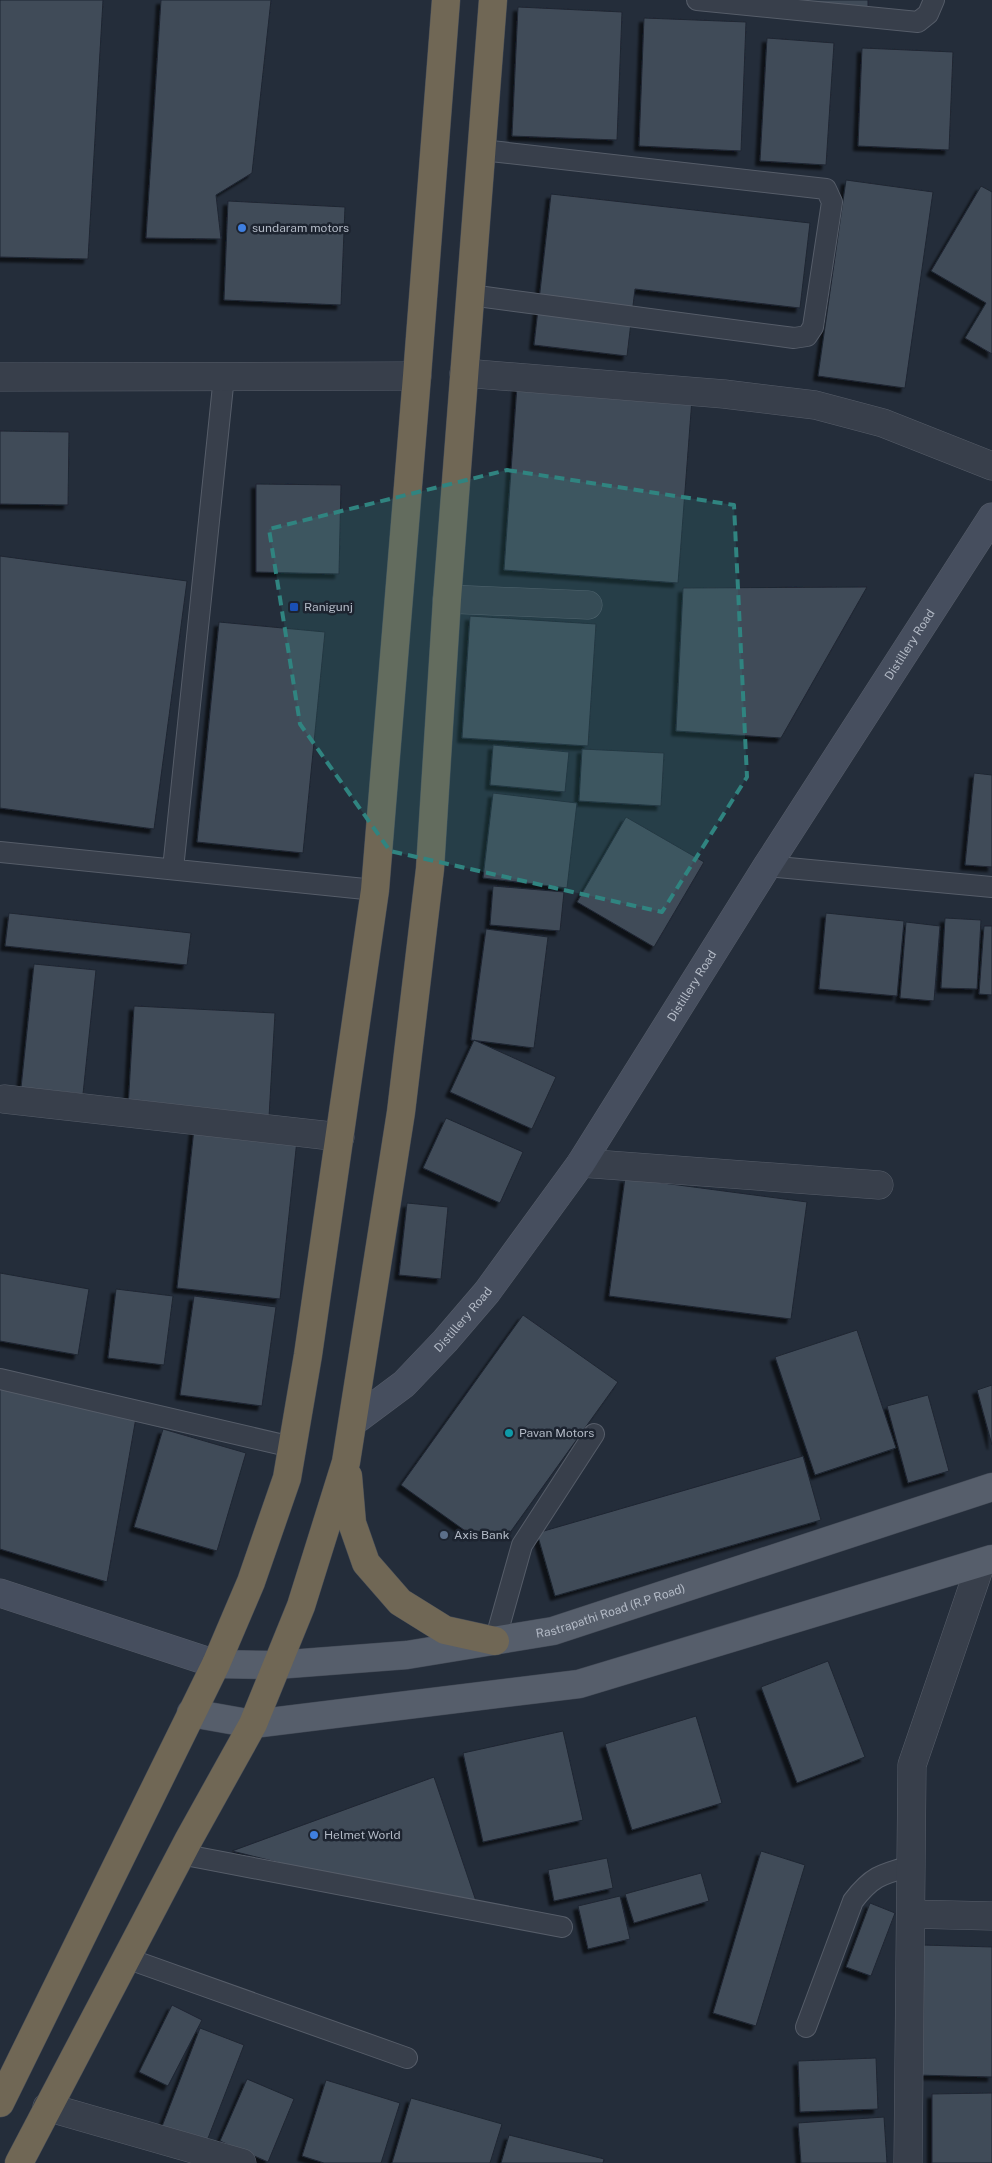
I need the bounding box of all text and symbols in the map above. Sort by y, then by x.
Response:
place label: sundaram motors [252,221,349,235]
marker: sundaram motors [236,222,248,234]
place label: Ranigunj [304,600,353,614]
marker: Ranigunj [288,601,300,613]
street label: Distillery Road [882,607,938,683]
street label: Distillery Road [664,948,719,1024]
street label: Distillery Road [431,1285,495,1355]
place label: Pavan Motors [519,1426,594,1440]
marker: Pavan Motors [503,1427,515,1439]
place label: Axis Bank [454,1528,510,1542]
marker: Axis Bank [438,1529,450,1541]
street label: Rastrapathi Road (R.P Road) [535,1581,687,1641]
place label: Helmet World [324,1828,401,1842]
marker: Helmet World [308,1829,320,1841]

